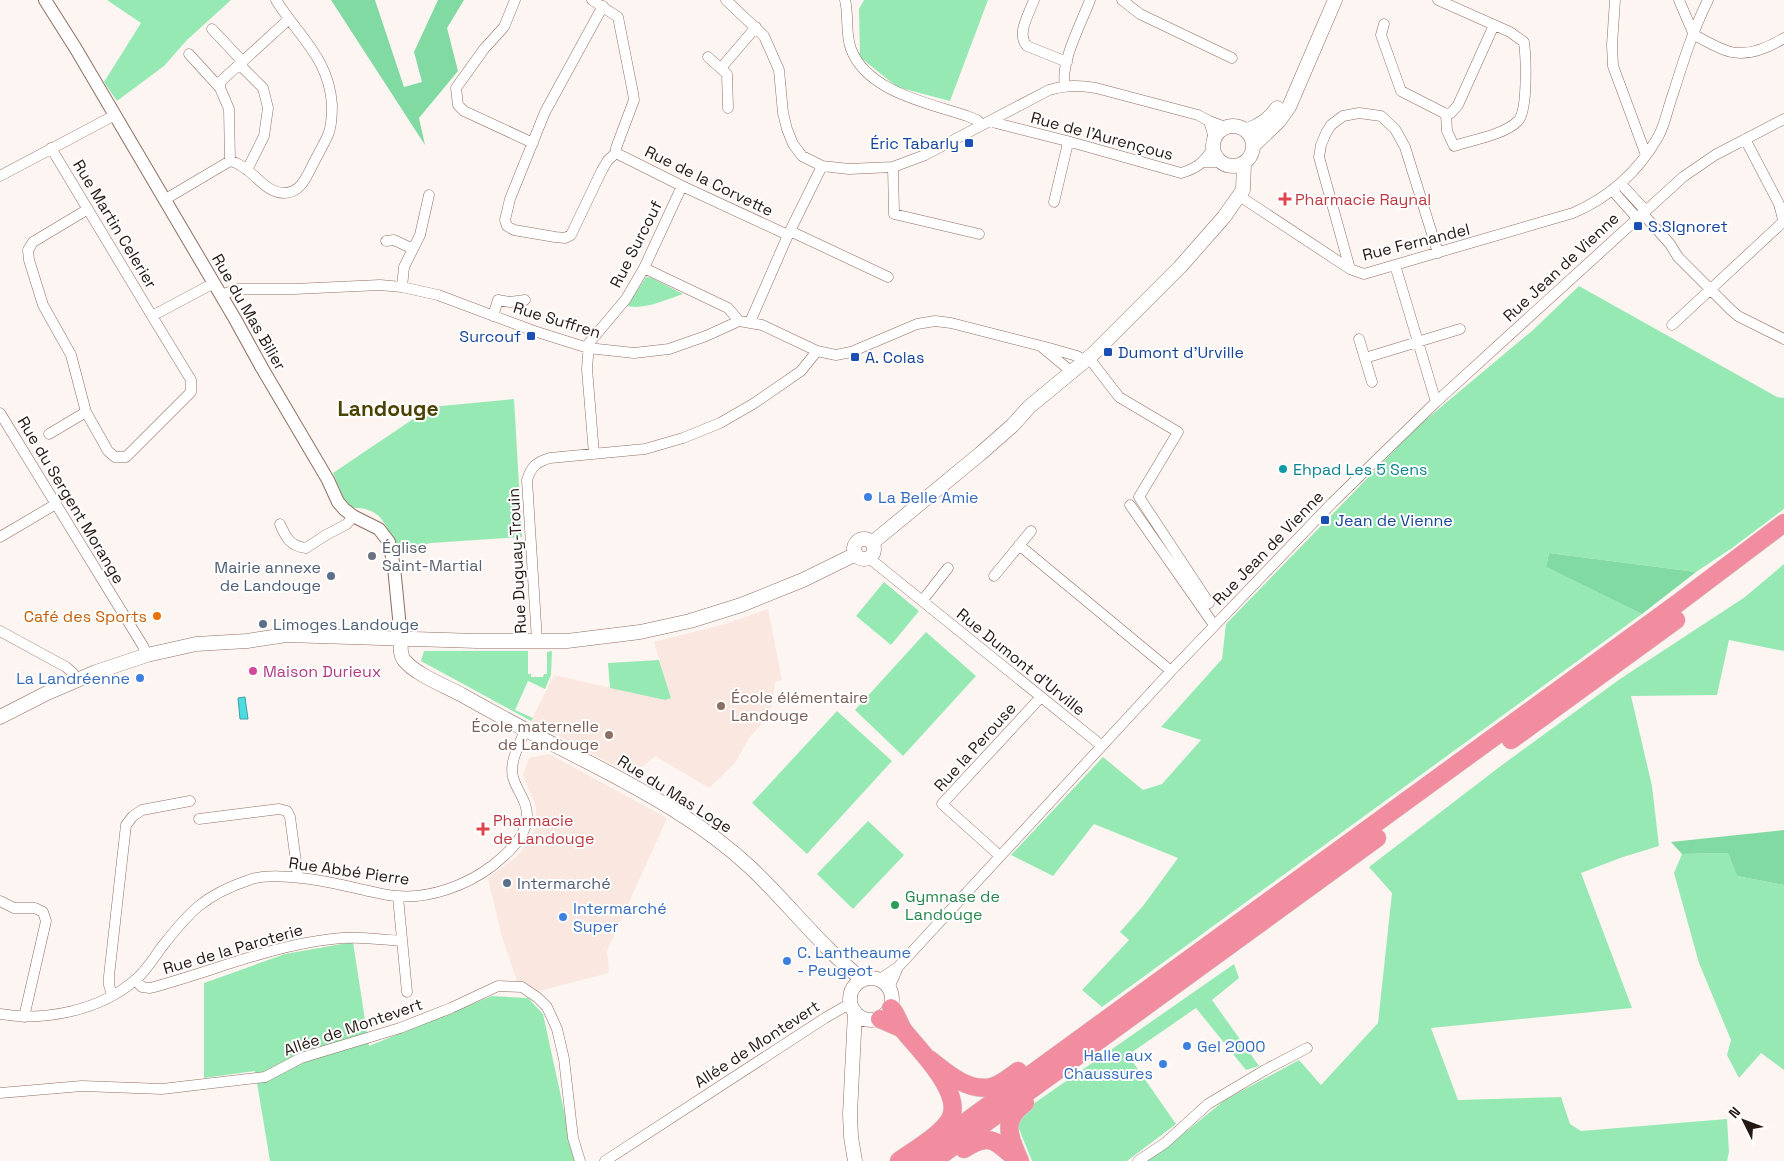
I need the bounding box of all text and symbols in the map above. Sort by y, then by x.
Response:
street label: Rue de l'Aurençous [1029,107,1175,165]
place label: Éric Tabarly [870,133,959,154]
marker: Éric Tabarly [963,137,975,149]
street label: Rue de la Corvette [641,141,777,221]
street label: Rue Martin Celerier [68,156,162,292]
place label: Pharmacie Raynal [1295,189,1431,210]
marker: Pharmacie Raynal [1279,193,1291,205]
street label: Rue Surcouf [605,197,667,291]
street label: Rue Jean de Vienne [1499,208,1623,326]
place label: S.SIgnoret [1648,216,1728,237]
street label: Rue Fernandel [1360,219,1472,265]
marker: S.SIgnoret [1632,220,1644,232]
street label: Rue du Mas Bilier [207,250,291,374]
street label: Rue Suffren [511,297,603,343]
place label: Surcouf [459,326,521,347]
marker: Surcouf [525,330,537,342]
place label: Dumont d'Urville [1118,342,1244,363]
marker: Dumont d'Urville [1102,346,1114,358]
place label: A. Colas [865,347,924,368]
marker: A. Colas [849,351,861,363]
district label: Landouge [337,395,439,422]
street label: Rue du Sergent Morange [13,412,129,588]
place label: Ehpad Les 5 Sens [1293,459,1427,480]
marker: Ehpad Les 5 Sens [1277,463,1289,475]
street label: Rue Jean de Vienne [1208,486,1328,610]
place label: La Belle Amie [878,487,979,508]
street label: Rue Duguay-Trouin [503,488,531,634]
marker: La Belle Amie [862,491,874,503]
place label: Jean de Vienne [1335,510,1453,531]
marker: Jean de Vienne [1319,514,1331,526]
place label: Église Saint-Martial [382,537,482,576]
marker: Église Saint-Martial [366,550,378,562]
place label: Mairie annexe de Landouge [214,557,321,596]
marker: Mairie annexe de Landouge [325,570,337,582]
street label: Rue Dumont d'Urville [952,604,1090,720]
place label: Café des Sports [24,606,147,627]
marker: Café des Sports [151,610,163,622]
place label: Limoges Landouge [273,614,419,635]
marker: Limoges Landouge [257,618,269,630]
place label: Maison Durieux [263,661,381,682]
marker: Maison Durieux [247,665,259,677]
place label: La Landréenne [16,668,130,689]
marker: La Landréenne [134,672,146,684]
place label: École élémentaire Landouge [731,687,868,726]
street label: Rue la Perouse [929,698,1021,796]
marker: École élémentaire Landouge [715,700,727,712]
place label: École maternelle de Landouge [471,716,599,755]
marker: École maternelle de Landouge [603,729,615,741]
street label: Rue du Mas Loge [614,750,736,838]
place label: Pharmacie de Landouge [493,810,594,849]
marker: Pharmacie de Landouge [477,823,489,835]
street label: Rue Abbé Pierre [287,852,411,890]
place label: Intermarché [517,873,611,894]
marker: Intermarché [501,877,513,889]
place label: Gymnase de Landouge [905,886,1000,925]
place label: Intermarché Super [573,898,667,937]
marker: Gymnase de Landouge [889,899,901,911]
marker: Intermarché Super [557,911,569,923]
street label: Rue de la Paroterie [161,919,305,979]
place label: C. Lantheaume - Peugeot [797,942,911,981]
marker: C. Lantheaume - Peugeot [781,955,793,967]
street label: Allée de Montevert [281,993,425,1061]
street label: Allée de Montevert [690,996,824,1092]
place label: Gel 2000 [1197,1036,1265,1057]
marker: Gel 2000 [1181,1040,1193,1052]
place label: Halle aux Chaussures [1064,1045,1153,1084]
marker: Halle aux Chaussures [1157,1058,1169,1070]
north arrow [1719,1096,1769,1146]
text: N [1725,1103,1744,1122]

